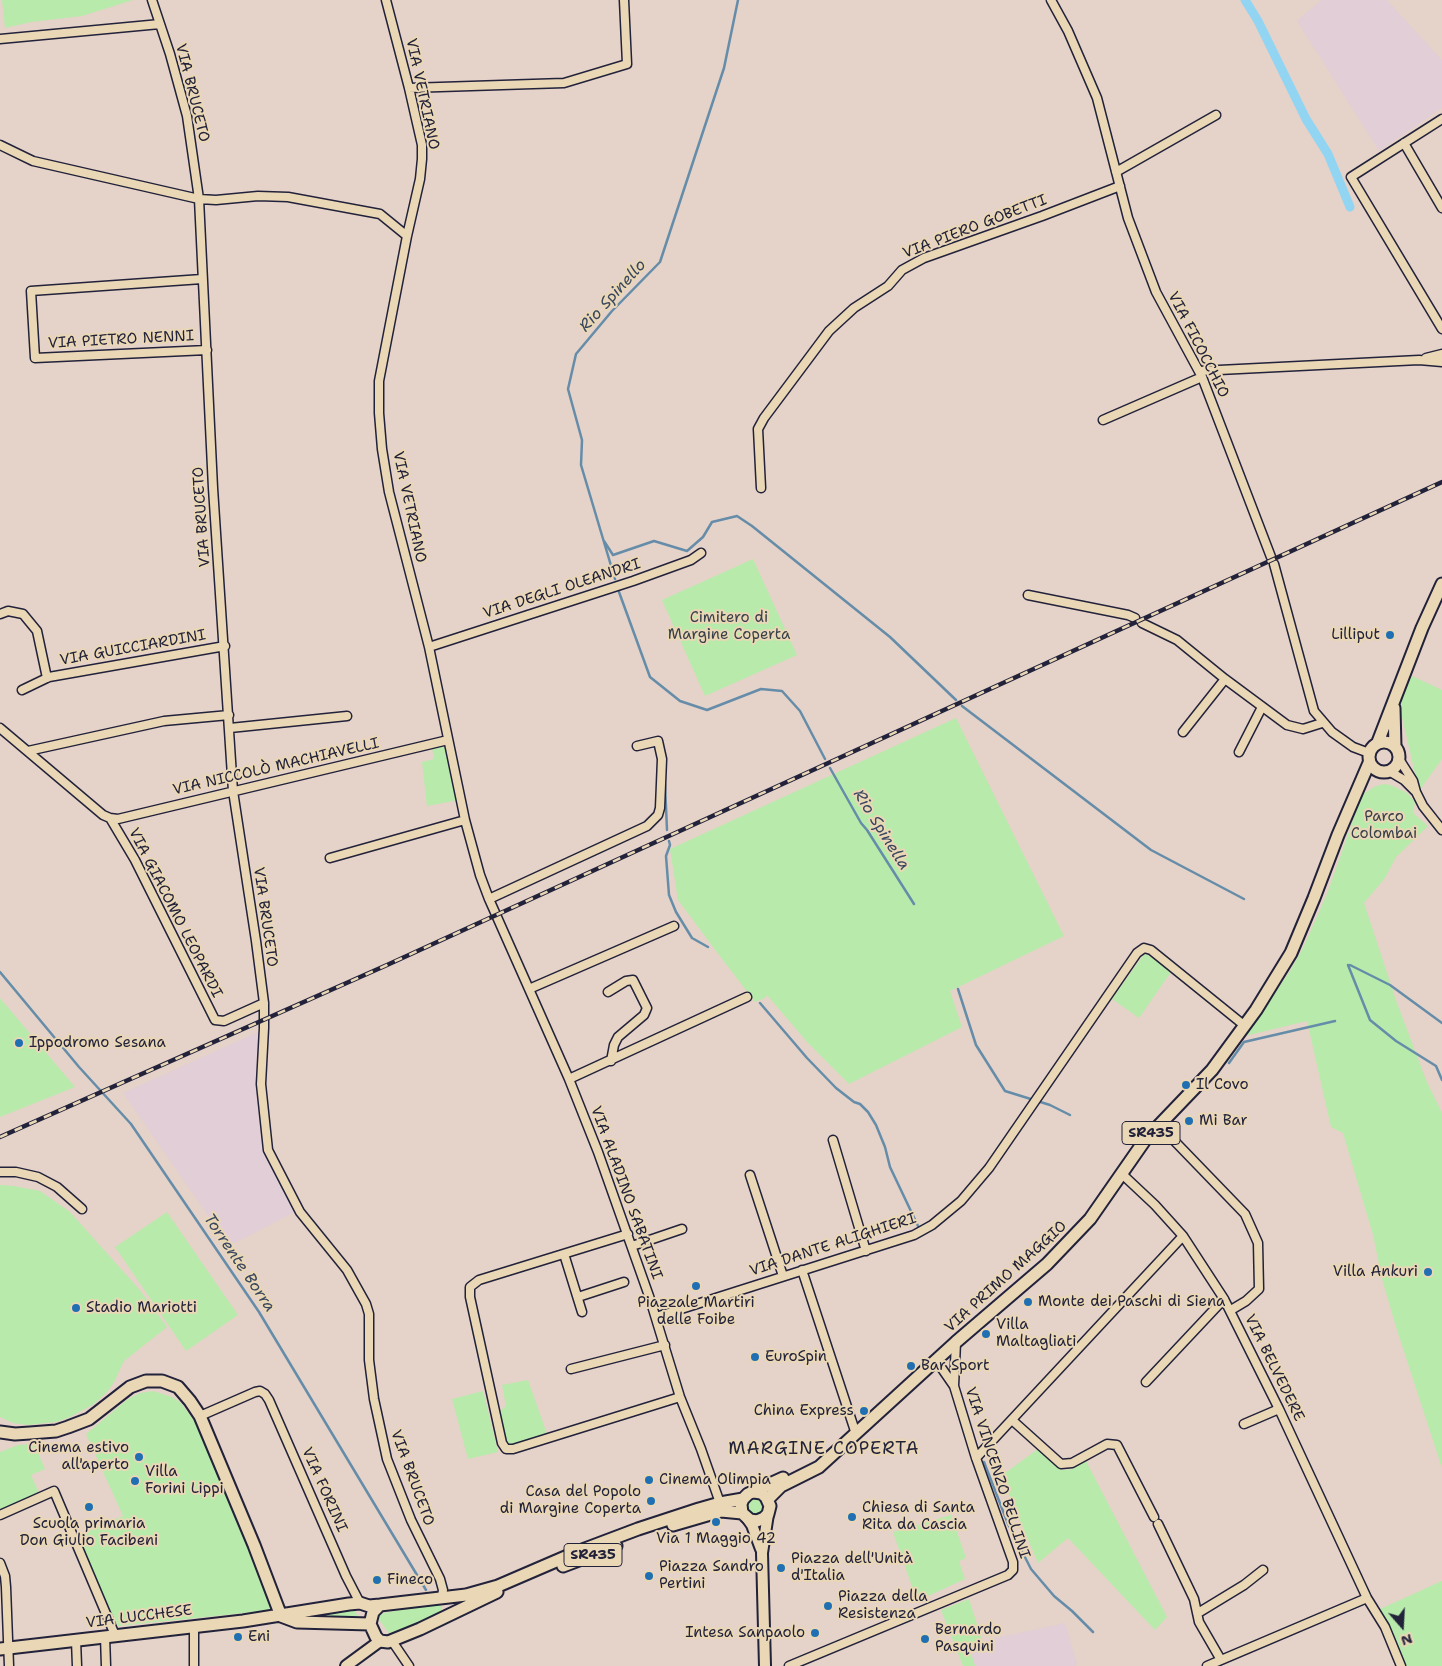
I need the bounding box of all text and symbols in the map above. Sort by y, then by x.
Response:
street label: VIA VETRIANO [401,37,443,151]
street label: VIA BRUCETO [171,42,213,144]
street label: VIA PIERO GOBETTI [900,191,1050,263]
water label: Rio Spinello [575,256,651,336]
street label: VIA FICOCCHIO [1164,289,1232,401]
street label: VIA PIETRO NENNI [48,327,194,353]
street label: VIA VETRIANO [388,450,430,564]
street label: VIA BRUCETO [190,466,214,568]
street label: VIA DEGLI OLEANDRI [481,555,643,623]
park label: Cimitero di Margine Coperta [668,609,790,644]
street label: VIA GUICCIARDINI [59,626,207,670]
place label: Lilliput [1331,626,1380,644]
marker: Lilliput [1384,629,1396,641]
street label: VIA NICCOLÒ MACHIAVELLI [171,734,381,800]
water label: Rio Spinella [849,786,913,874]
park label: Parco Colombai [1351,808,1417,843]
street label: VIA GIACOMO LEOPARDI [124,825,226,1001]
street label: VIA BRUCETO [249,866,281,968]
place label: Ippodromo Sesana [29,1034,166,1052]
marker: Ippodromo Sesana [13,1037,25,1049]
place label: Il Covo [1196,1076,1249,1094]
marker: Il Covo [1180,1079,1192,1091]
street label: VIA ALADINO SABATINI [586,1104,666,1282]
place label: Mi Bar [1199,1112,1248,1130]
marker: Mi Bar [1183,1115,1195,1127]
road number: SR435 [1122,1122,1180,1144]
water label: Torrente Borra [199,1210,279,1316]
street label: VIA DANTE ALIGHIERI [747,1210,919,1280]
street label: VIA PRIMO MAGGIO [941,1218,1071,1336]
place label: Villa Ankuri [1333,1263,1418,1281]
marker: Villa Ankuri [1422,1266,1434,1278]
marker: Piazzale Martiri delle Foibe [690,1280,702,1292]
place label: Monte dei Paschi di Siena [1038,1293,1225,1311]
place label: Piazzale Martiri delle Foibe [637,1294,755,1329]
marker: Monte dei Paschi di Siena [1022,1296,1034,1308]
place label: Stadio Mariotti [86,1299,197,1317]
marker: Stadio Mariotti [70,1302,82,1314]
street label: VIA BELVEDERE [1240,1312,1308,1424]
place label: Villa Maltagliati [996,1316,1077,1351]
marker: Villa Maltagliati [980,1328,992,1340]
place label: EuroSpin [765,1348,827,1366]
marker: EuroSpin [749,1351,761,1363]
place label: Bar Sport [921,1357,990,1375]
marker: Bar Sport [905,1360,917,1372]
street label: VIA VINCENZO BELLINI [961,1385,1033,1561]
place label: China Express [754,1402,854,1420]
marker: China Express [858,1405,870,1417]
street label: VIA BRUCETO [386,1428,438,1528]
district label: MARGINE COPERTA [726,1438,922,1460]
place label: Cinema estivo all'aperto [28,1439,129,1474]
street label: VIA FORINI [297,1445,351,1535]
marker: Cinema estivo all'aperto [133,1451,145,1463]
place label: Villa Forini Lippi [145,1463,224,1498]
place label: Cinema Olimpia [659,1471,771,1489]
marker: Cinema Olimpia [643,1474,655,1486]
marker: Villa Forini Lippi [129,1475,141,1487]
place label: Casa del Popolo di Margine Coperta [500,1483,641,1518]
marker: Casa del Popolo di Margine Coperta [645,1495,657,1507]
place label: Chiesa di Santa Rita da Cascia [862,1499,975,1534]
marker: Scuola primaria Don Giulio Facibeni [83,1501,95,1513]
marker: Chiesa di Santa Rita da Cascia [846,1511,858,1523]
place label: Scuola primaria Don Giulio Facibeni [20,1515,158,1550]
marker: Via 1 Maggio 42 [710,1516,722,1528]
place label: Via 1 Maggio 42 [656,1530,776,1548]
road number: SR435 [564,1544,622,1566]
place label: Piazza dell'Unità d'Italia [791,1550,913,1585]
place label: Piazza Sandro Pertini [659,1558,764,1593]
marker: Piazza dell'Unità d'Italia [775,1562,787,1574]
marker: Piazza Sandro Pertini [643,1570,655,1582]
place label: Fineco [387,1571,433,1589]
marker: Fineco [371,1574,383,1586]
place label: Piazza della Resistenza [838,1588,928,1623]
marker: Piazza della Resistenza [822,1600,834,1612]
north arrow [1377,1601,1427,1651]
street label: VIA LUCCHESE [85,1602,193,1632]
place label: Bernardo Pasquini [935,1621,1002,1656]
place label: Intesa Sanpaolo [685,1624,805,1642]
marker: Intesa Sanpaolo [809,1627,821,1639]
place label: Eni [248,1628,270,1646]
text: N [1399,1630,1415,1650]
marker: Eni [232,1631,244,1643]
marker: Bernardo Pasquini [919,1633,931,1645]

